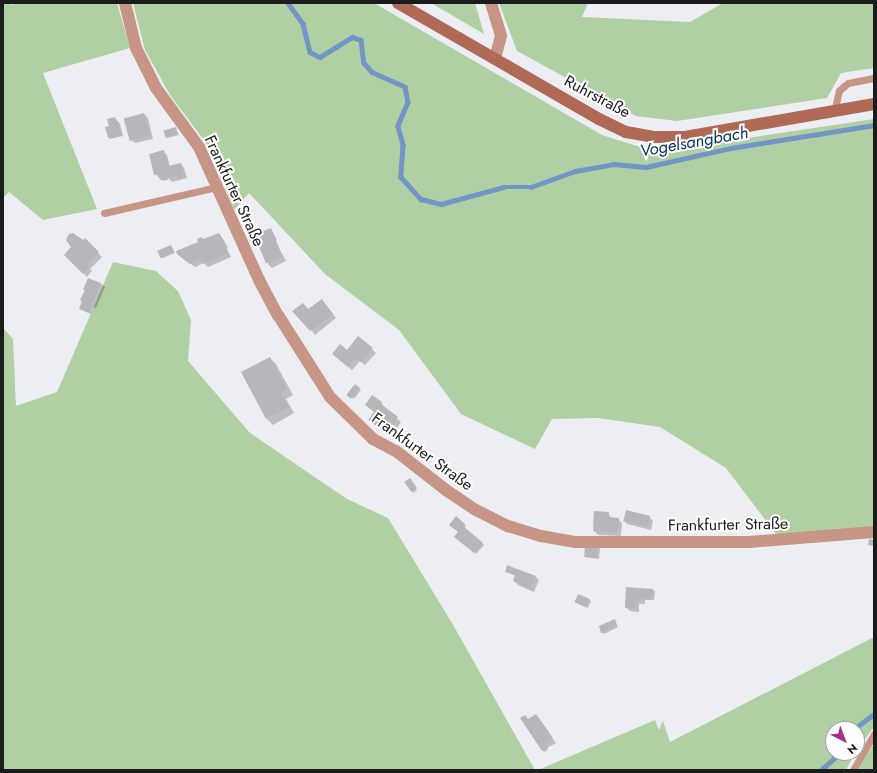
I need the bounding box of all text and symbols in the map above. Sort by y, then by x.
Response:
street label: Ruhrstraße [561,72,633,122]
water label: Vogelsangbach [638,122,750,162]
street label: Frankfurter Straße [200,132,268,250]
street label: Frankfurter Straße [368,409,476,495]
street label: Frankfurter Straße [668,514,788,536]
north arrow [825,721,865,761]
text: N [844,740,861,758]

